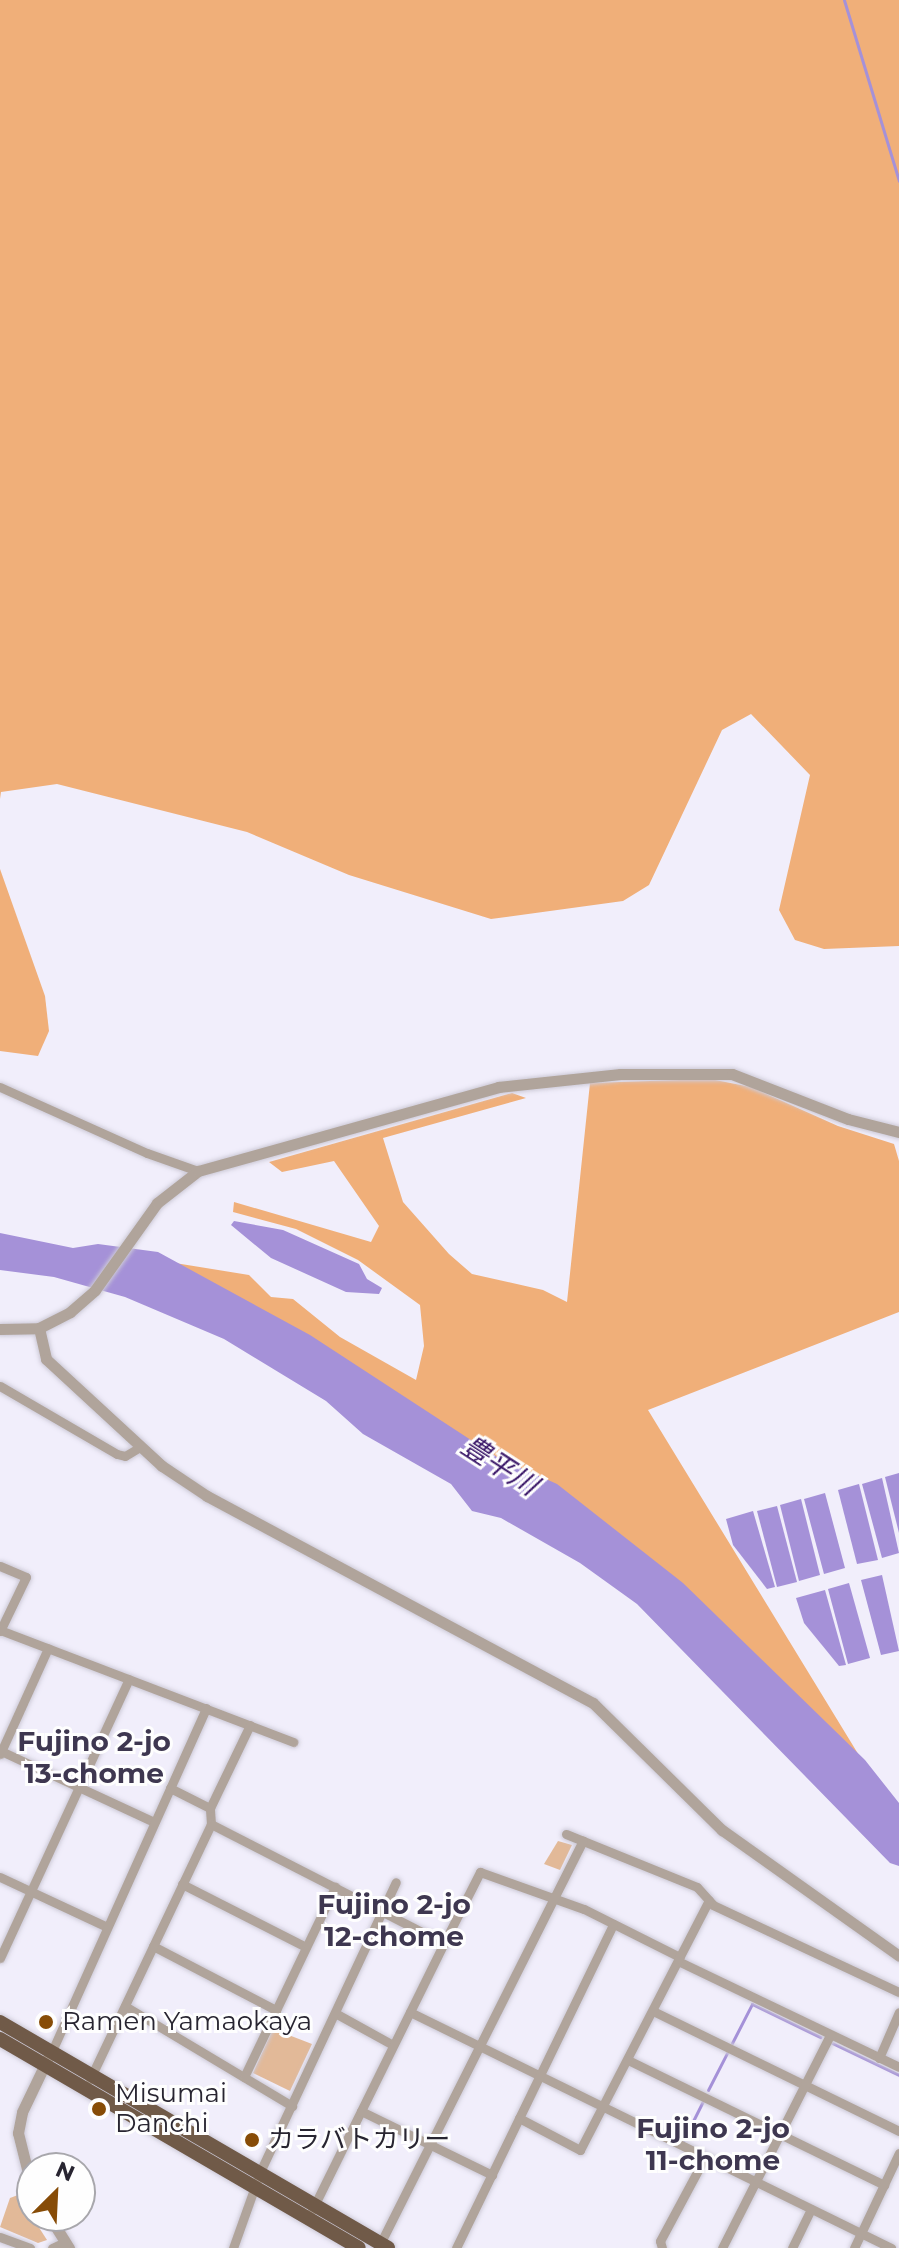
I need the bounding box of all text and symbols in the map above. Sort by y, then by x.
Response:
water label: 豊平川 [456,1428,544,1502]
district label: Fujino 2-jo 13-chome [17,1724,171,1790]
district label: Fujino 2-jo 12-chome [317,1887,471,1953]
place label: Ramen Yamaokaya [62,2006,312,2038]
marker: Ramen Yamaokaya [37,2013,55,2031]
place label: Misumai Danchi [115,2078,227,2140]
marker: Misumai Danchi [90,2100,108,2118]
district label: Fujino 2-jo 11-chome [636,2111,790,2177]
place label: カラバトカリー [268,2124,450,2156]
marker: カラバトカリー [243,2131,261,2149]
north arrow [16,2152,96,2232]
text: N [52,2155,79,2187]

